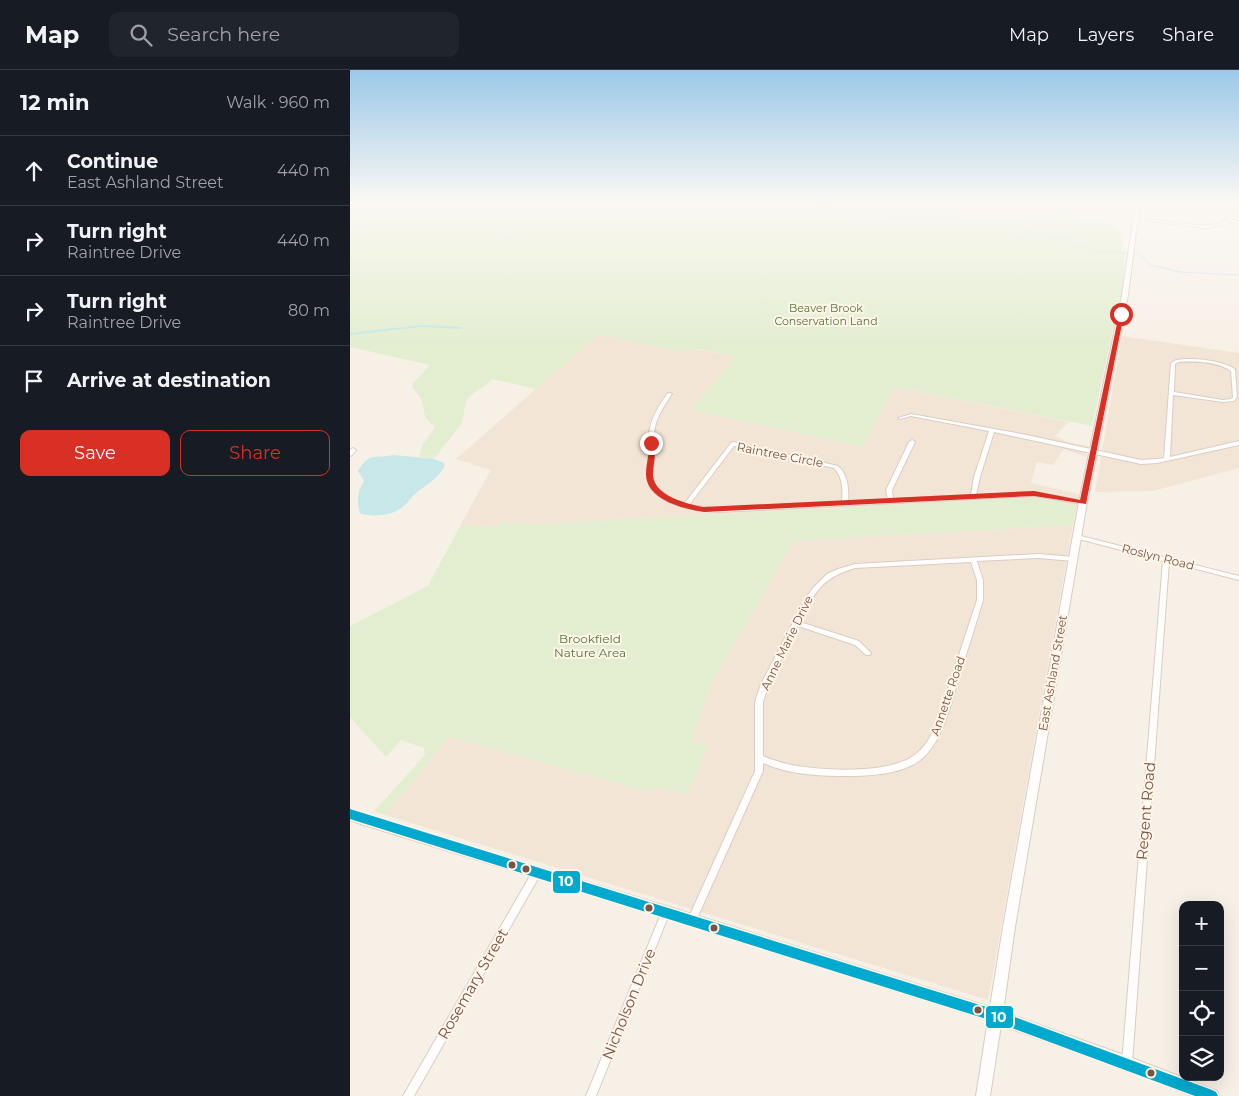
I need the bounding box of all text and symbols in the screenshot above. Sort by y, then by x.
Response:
search box [109,12,459,57]
text: Map [25,20,79,49]
icon: search [127,21,155,49]
text: Search here [167,23,280,46]
text: Map [1009,24,1049,46]
text: Layers [1077,24,1134,46]
text: Share [1162,24,1214,46]
text: 12 min [20,90,89,115]
text: Walk · 960 m [226,93,330,112]
text: Continue [67,150,158,173]
icon: ahead [20,157,48,185]
text: 440 m [277,161,330,180]
text: East Ashland Street [67,173,224,192]
text: Turn right [67,220,167,243]
icon: right [20,227,48,255]
text: 440 m [277,231,330,250]
text: Raintree Drive [67,243,181,262]
text: Turn right [67,290,167,313]
icon: right [20,297,48,325]
text: 80 m [288,301,330,320]
park label: Beaver Brook Conservation Land [774,301,878,328]
route start [1110,303,1133,326]
text: Raintree Drive [67,313,181,332]
icon: arrive [20,367,48,395]
text: Arrive at destination [67,369,271,392]
button: Save [20,430,170,476]
button: Share [180,430,330,476]
route end [640,432,663,455]
street label: Raintree Circle [736,439,825,470]
street label: Roslyn Road [1120,540,1196,573]
street label: Anne Marie Drive [757,593,816,693]
street label: East Ashland Street [1035,614,1070,732]
park label: Brookfield Nature Area [554,631,626,660]
street label: Annette Road [927,654,968,738]
street label: Regent Road [1132,761,1159,861]
unlabelled marker [507,860,517,870]
unlabelled marker [521,864,531,874]
line badge: 10 [552,870,581,894]
text: 10 [559,872,574,890]
map controls [1179,901,1224,1081]
button: + [1179,901,1224,946]
unlabelled marker [644,903,654,913]
unlabelled marker [709,923,719,933]
street label: Rosemary Street [433,925,512,1043]
street label: Nicholson Drive [598,945,659,1062]
button: − [1179,946,1224,991]
button: locate [1179,991,1224,1036]
unlabelled marker [973,1005,983,1015]
line badge: 10 [985,1005,1014,1029]
text: 10 [992,1008,1007,1026]
button: layers [1179,1036,1224,1081]
unlabelled marker [1146,1068,1156,1078]

